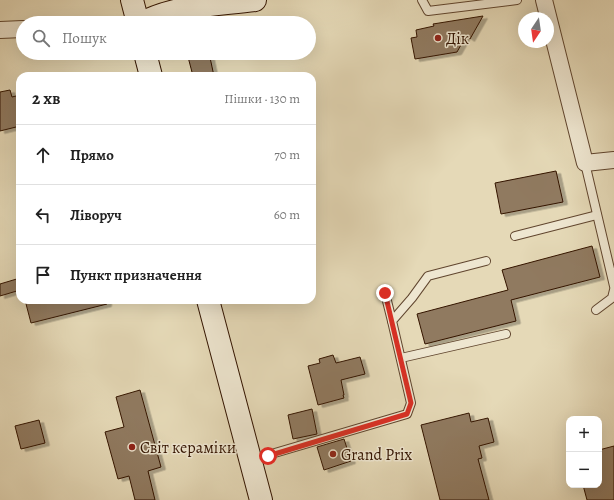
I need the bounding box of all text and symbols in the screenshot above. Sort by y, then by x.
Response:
north arrow [518,12,554,48]
search box [16,16,316,60]
icon: search [30,27,52,49]
text: Пошук [62,28,107,48]
place label: Дік [446,28,469,50]
marker: Дік [433,33,443,43]
text: 2 хв [32,87,60,110]
text: Пішки · 130 m [224,90,300,107]
icon: ahead [32,144,54,166]
text: Прямо [70,145,114,165]
text: 70 m [274,146,300,163]
icon: left [32,204,54,226]
text: Ліворуч [70,205,122,225]
text: 60 m [274,206,300,223]
icon: arrive [32,264,54,286]
text: Пункт призначення [70,265,202,285]
route end [376,284,394,302]
map controls [566,416,602,488]
button: + [566,416,602,452]
place label: Світ кераміки [140,437,236,459]
marker: Світ кераміки [127,442,137,452]
place label: Grand Prix [341,444,413,466]
route start [259,447,277,465]
marker: Grand Prix [328,449,338,459]
button: − [566,452,602,488]

